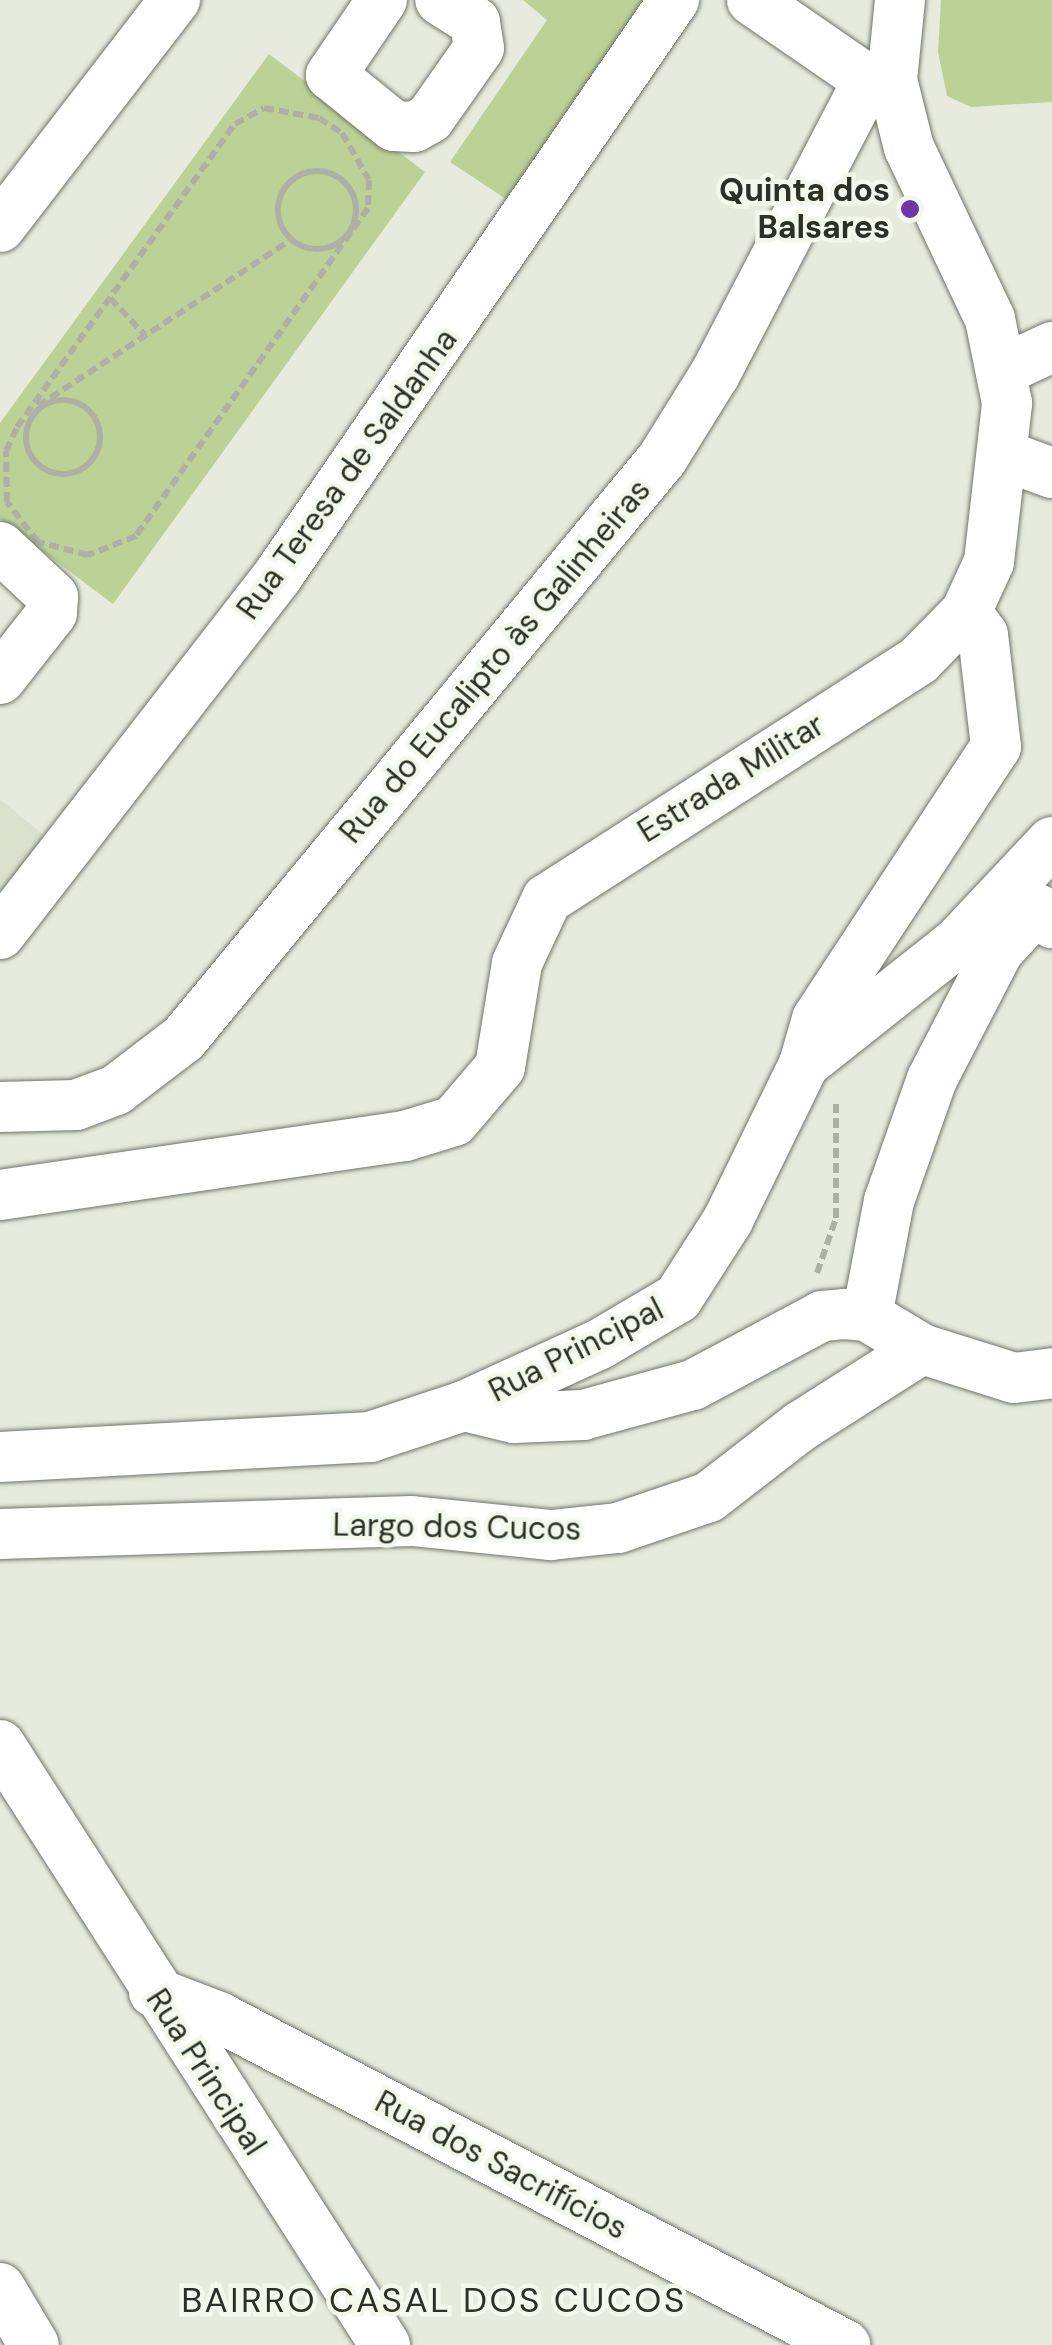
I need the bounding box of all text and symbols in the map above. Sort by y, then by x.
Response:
place label: Quinta dos Balsares [719,172,890,247]
marker: Quinta dos Balsares [899,198,921,220]
street label: Rua Teresa de Saldanha [229,321,465,627]
street label: Rua do Eucalipto às Galinheiras [331,471,659,851]
street label: Estrada Militar [631,705,831,851]
street label: Rua Principal [483,1290,669,1410]
street label: Largo dos Cucos [332,1506,582,1548]
street label: Rua Principal [138,1982,274,2162]
street label: Rua dos Sacrifícios [369,2082,633,2248]
district label: BAIRRO CASAL DOS CUCOS [181,2279,687,2321]

